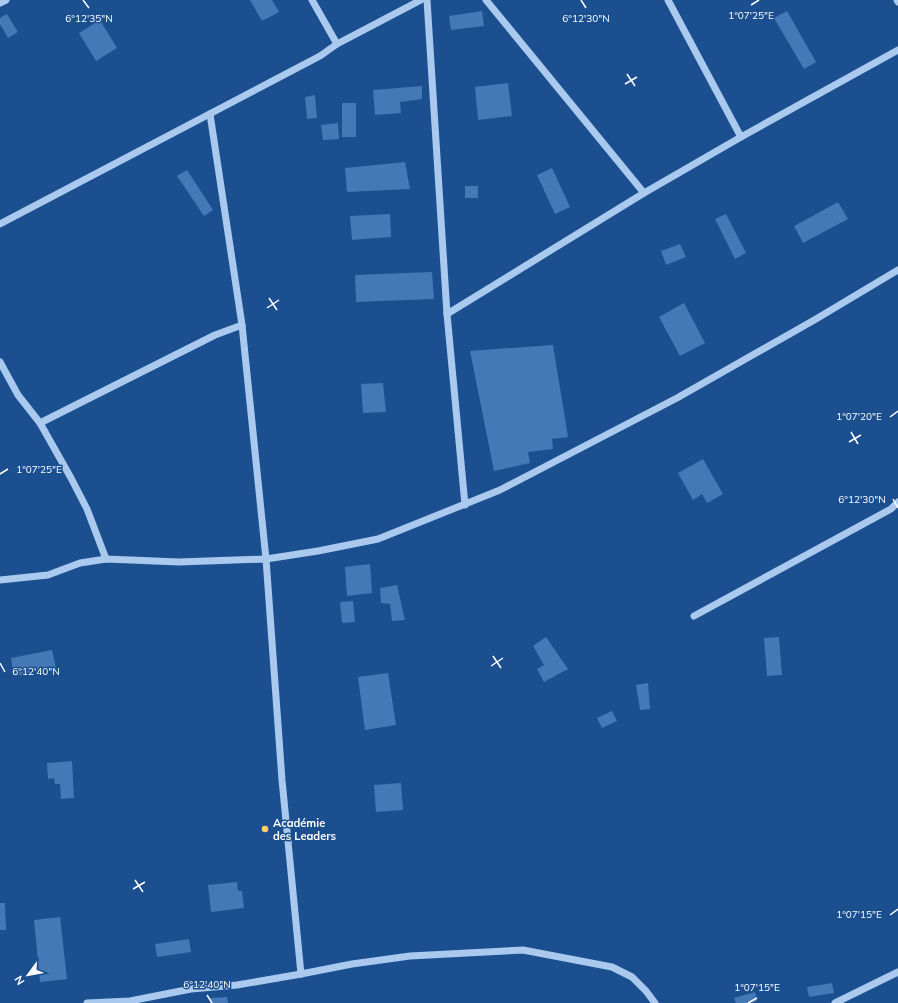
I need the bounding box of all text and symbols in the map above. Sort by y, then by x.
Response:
text: 1°07'25"E [728,9,774,22]
text: 6°12'35"N [65,12,113,25]
text: 6°12'30"N [562,12,610,25]
text: 1°07'20"E [836,410,882,423]
text: 1°07'25"E [16,463,62,476]
text: 6°12'30"N [838,493,886,506]
text: 6°12'40"N [12,665,60,678]
place label: Académie des Leaders [273,816,336,843]
marker: Académie des Leaders [260,824,270,834]
text: 1°07'15"E [836,908,882,921]
north arrow [8,955,48,995]
text: N [11,973,28,988]
text: 6°12'40"N [183,978,231,991]
text: 1°07'15"E [734,981,780,994]

